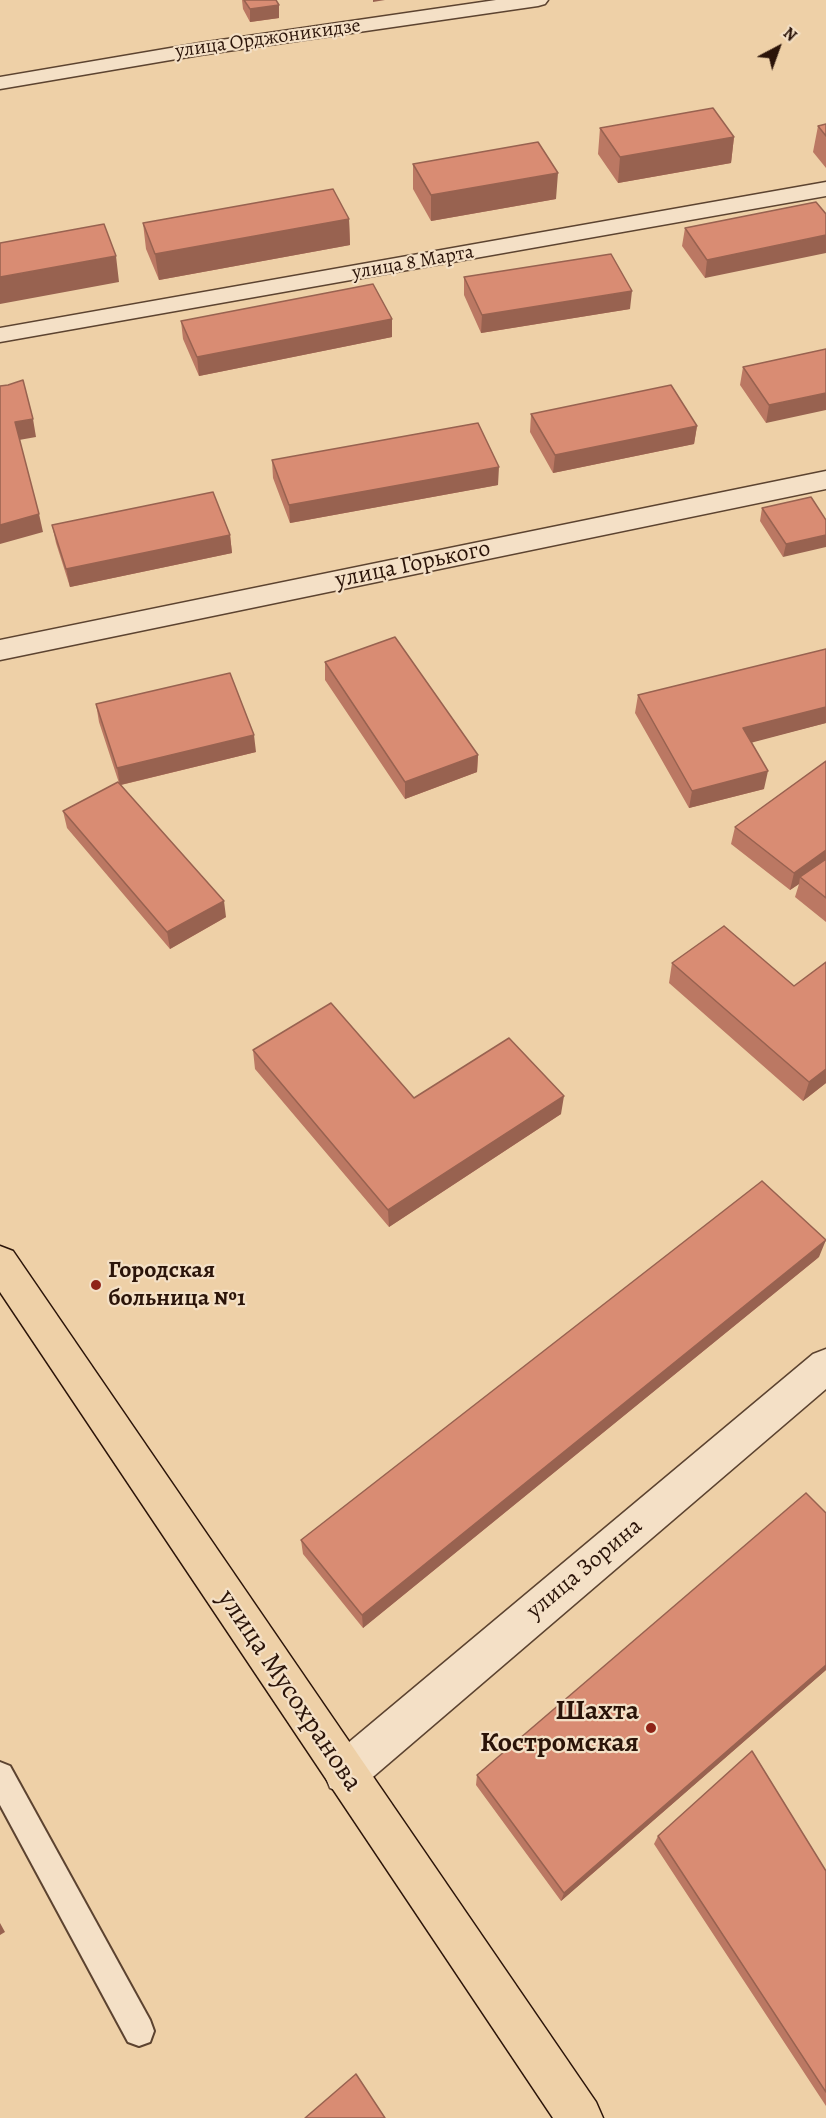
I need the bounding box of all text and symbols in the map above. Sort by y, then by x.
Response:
street label: улица Орджоникидзе [174,14,362,64]
north arrow [748,18,808,78]
text: N [778,22,801,47]
street label: улица 8 Марта [350,240,476,286]
street label: улица Горького [333,535,493,595]
place label: Городская больница №1 [108,1257,245,1313]
marker: Городская больница №1 [89,1278,103,1292]
street label: улица Зорина [521,1512,649,1626]
street label: улица Мусохранова [209,1584,369,1798]
place label: Шахта Костромская [480,1695,639,1761]
marker: Шахта Костромская [644,1721,658,1735]

